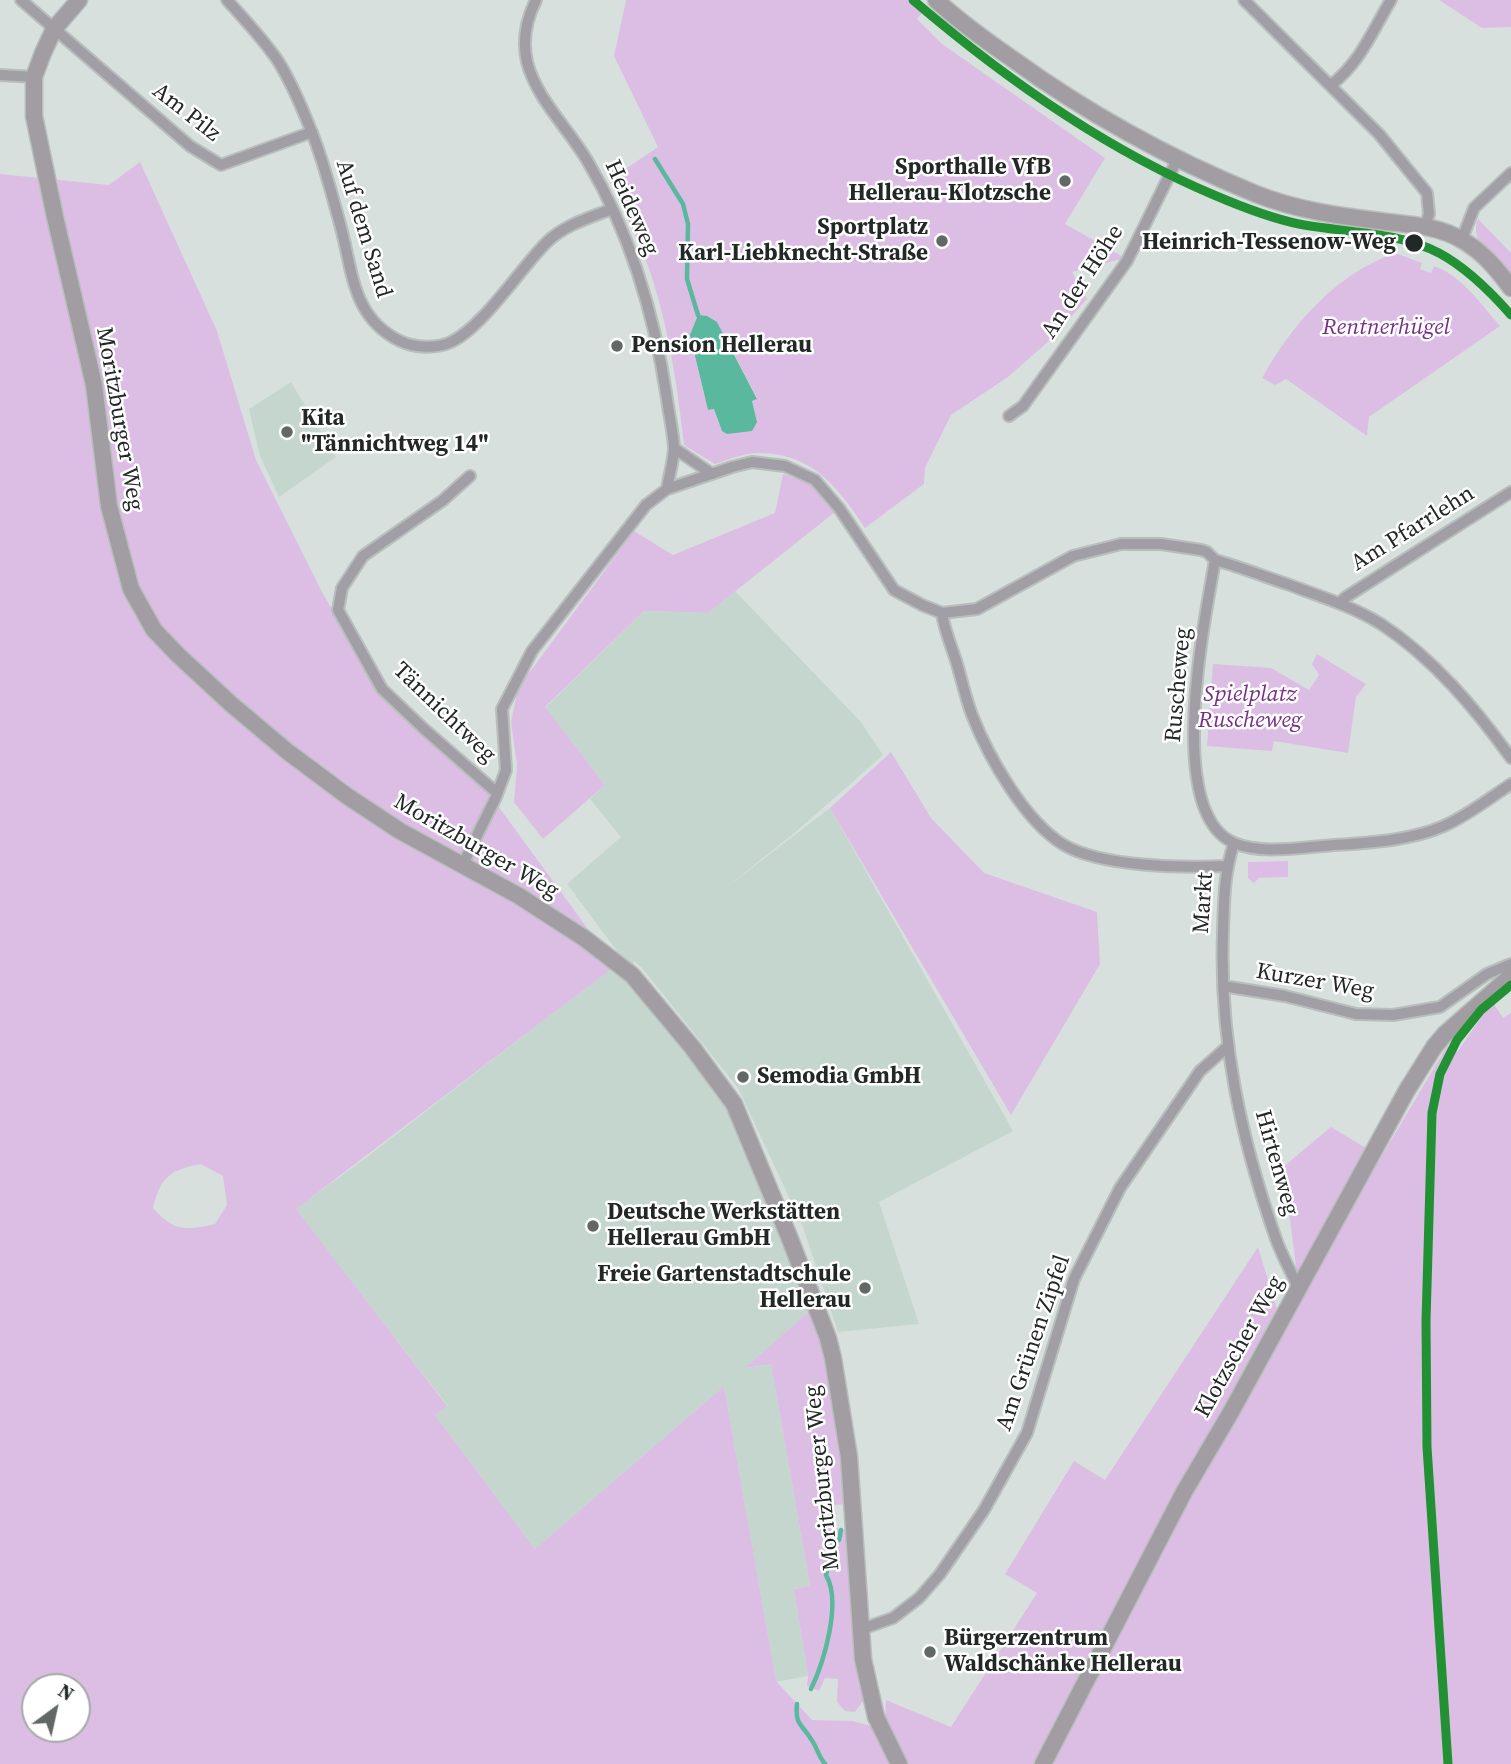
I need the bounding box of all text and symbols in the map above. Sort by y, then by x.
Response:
street label: Am Pilz [146,78,226,148]
place label: Sporthalle VfB Hellerau-Klotzsche [848,154,1051,208]
street label: Heideweg [598,156,664,260]
street label: Auf dem Sand [329,157,397,301]
marker: Sporthalle VfB Hellerau-Klotzsche [1057,173,1073,189]
place label: Sportplatz Karl-Liebknecht-Straße [678,214,928,268]
street label: An der Höhe [1036,220,1130,344]
place label: Heinrich-Tessenow-Weg [1142,229,1396,257]
marker: Heinrich-Tessenow-Weg [1403,232,1425,254]
marker: Sportplatz Karl-Liebknecht-Straße [934,233,950,249]
park label: Rentnerhügel [1322,314,1450,342]
street label: Moritzburger Weg [89,325,149,513]
place label: Pension Hellerau [631,332,812,360]
marker: Pension Hellerau [609,338,625,354]
place label: Kita "Tännichtweg 14" [301,405,488,459]
marker: Kita "Tännichtweg 14" [279,424,295,440]
street label: Am Pfarrlehn [1346,480,1480,578]
street label: Ruscheweg [1160,626,1198,744]
street label: Tännichtweg [387,657,501,769]
park label: Spielplatz Ruscheweg [1198,681,1302,735]
street label: Moritzburger Weg [389,789,563,905]
street label: Markt [1188,871,1220,935]
street label: Kurzer Weg [1254,958,1376,1006]
place label: Semodia GmbH [757,1063,921,1091]
marker: Semodia GmbH [735,1069,751,1085]
street label: Hirtenweg [1248,1107,1304,1219]
place label: Deutsche Werkstätten Hellerau GmbH [607,1199,840,1253]
marker: Deutsche Werkstätten Hellerau GmbH [585,1218,601,1234]
street label: Am Grünen Zipfel [991,1252,1077,1434]
place label: Freie Gartenstadtschule Hellerau [597,1261,851,1315]
street label: Klotzscher Weg [1190,1271,1290,1423]
marker: Freie Gartenstadtschule Hellerau [857,1280,873,1296]
street label: Moritzburger Weg [800,1384,846,1572]
place label: Bürgerzentrum Waldschänke Hellerau [944,1625,1182,1679]
marker: Bürgerzentrum Waldschänke Hellerau [922,1644,938,1660]
north arrow [21,1673,91,1743]
text: N [53,1677,79,1707]

